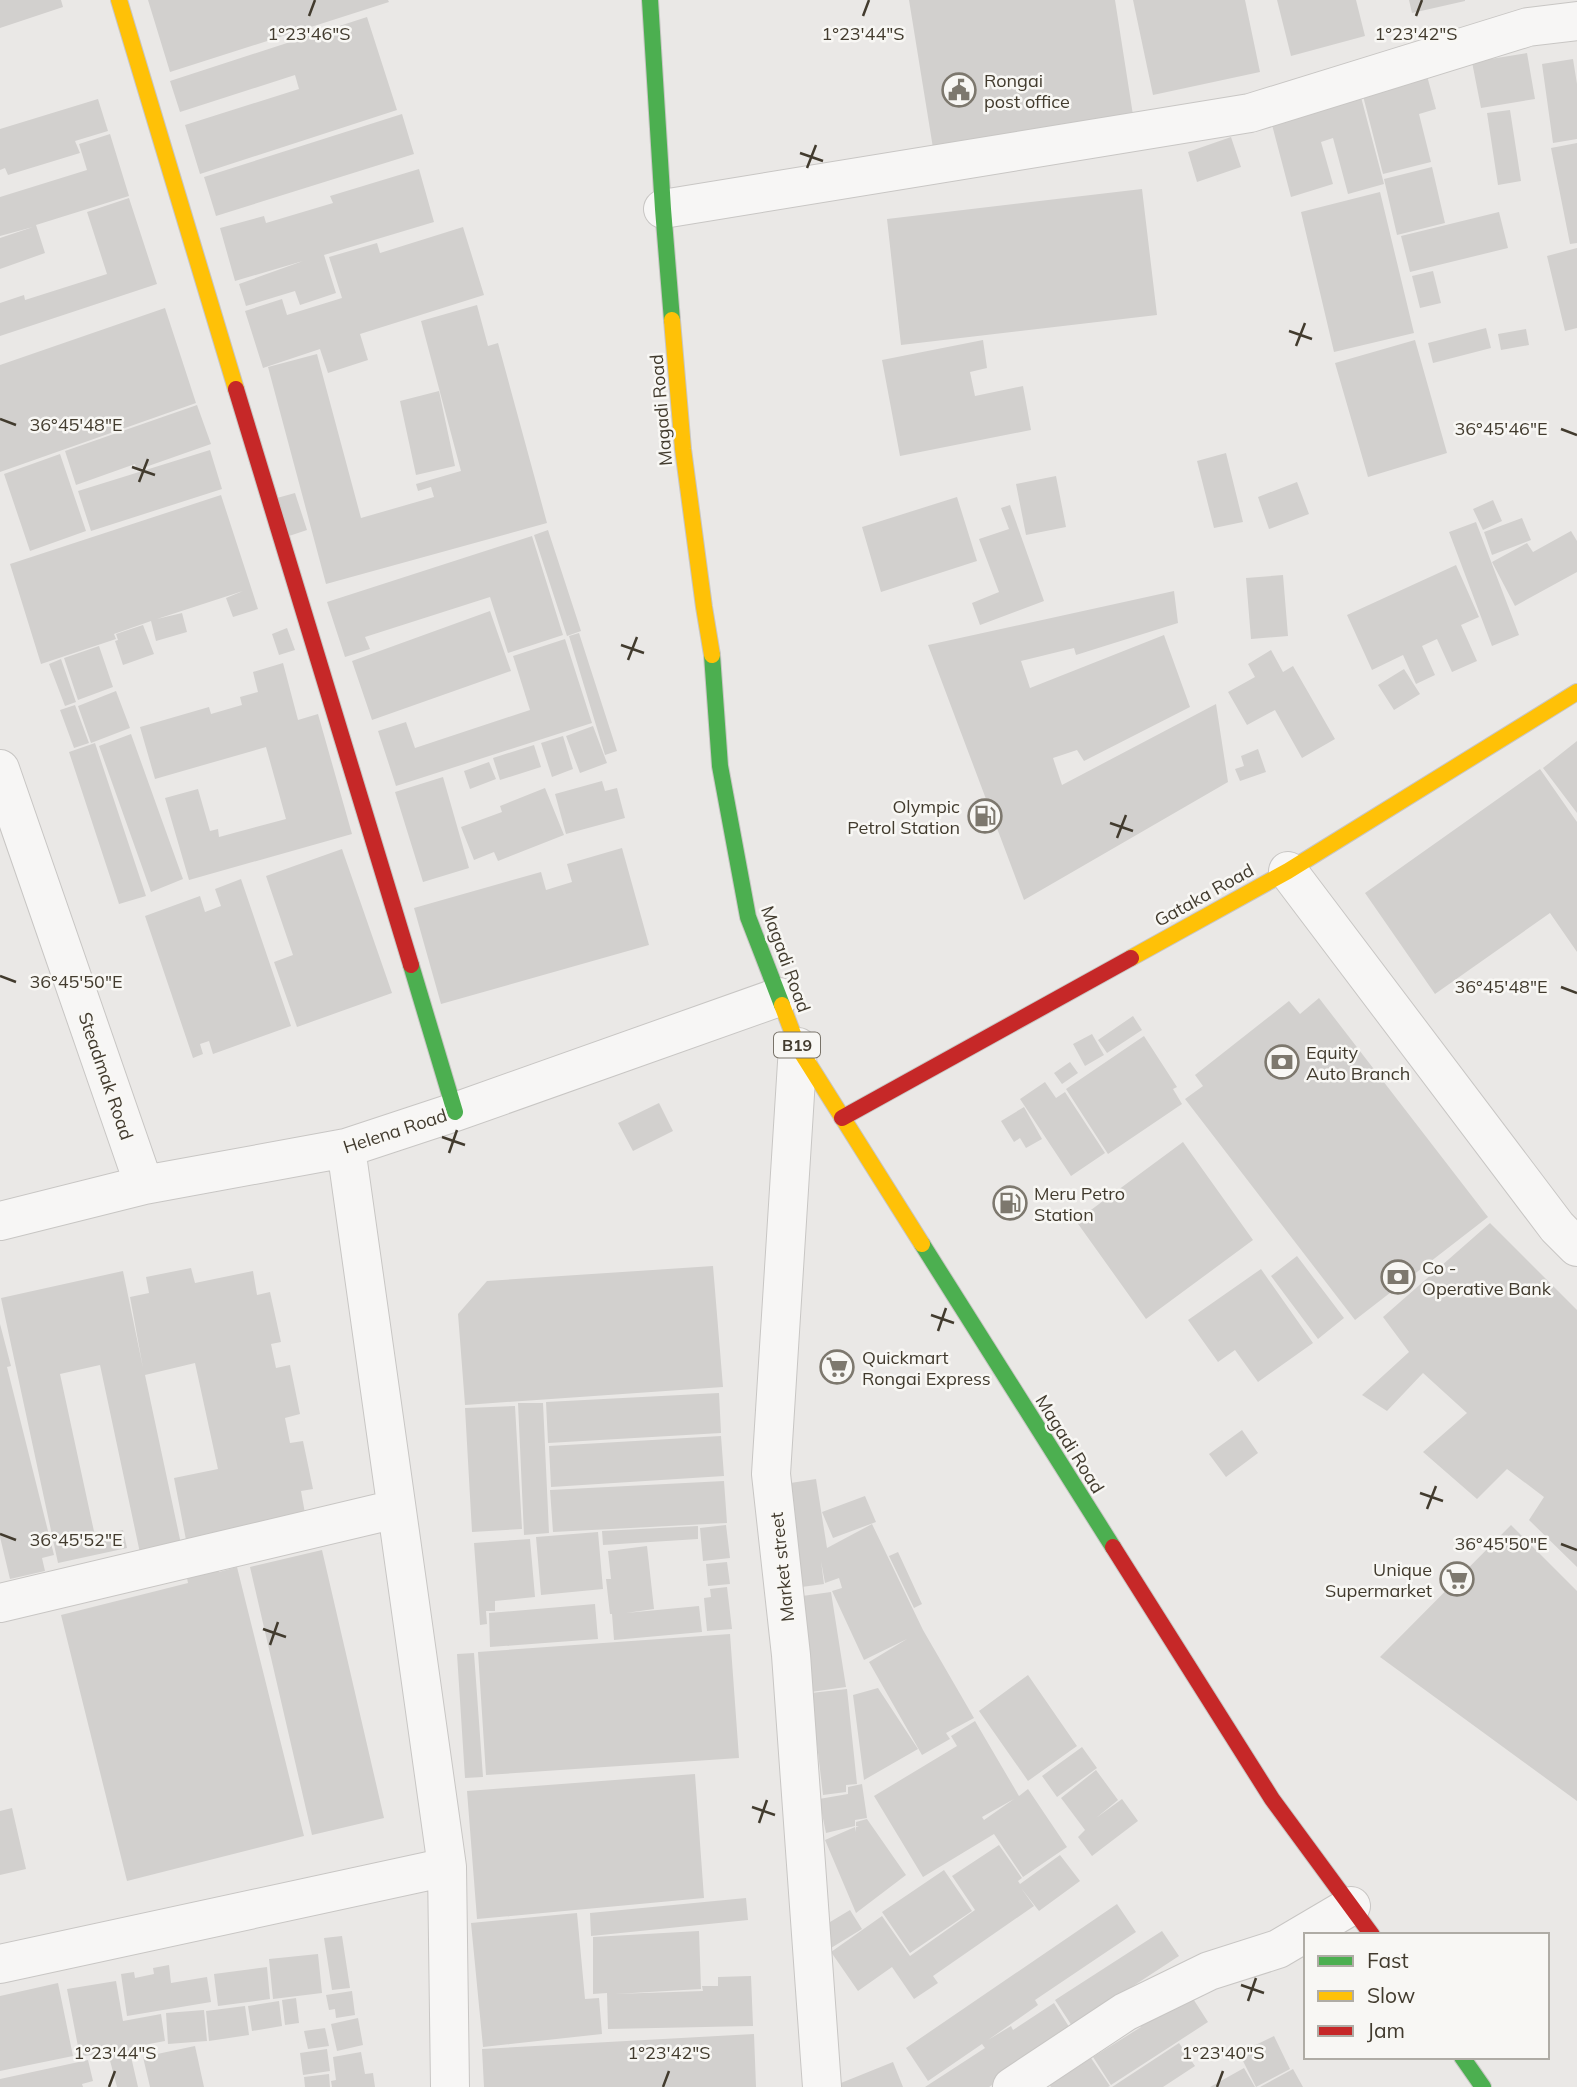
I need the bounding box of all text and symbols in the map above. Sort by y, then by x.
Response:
text: 1°23'46"S [268,22,350,45]
text: 1°23'44"S [822,22,904,45]
text: 1°23'42"S [1375,22,1457,45]
place label: Rongai post office [984,69,1070,113]
public building icon: Rongai post office [940,71,978,109]
street label: Magadi Road [645,353,677,467]
text: 36°45'48"E [29,413,123,436]
text: 36°45'46"E [1454,417,1548,440]
place label: Olympic Petrol Station [847,795,960,839]
fuel station icon: Olympic Petrol Station [966,797,1004,835]
street label: Gataka Road [1150,858,1258,932]
street label: Magadi Road [756,903,816,1015]
text: 36°45'50"E [29,970,123,993]
text: 36°45'48"E [1454,975,1548,998]
street label: Steadmak Road [73,1009,139,1143]
road number: B19 [774,1032,820,1058]
place label: Equity Auto Branch [1306,1041,1410,1085]
bank icon: Equity Auto Branch [1263,1043,1301,1081]
street label: Helena Road [340,1103,450,1159]
place label: Meru Petro Station [1034,1182,1125,1226]
fuel station icon: Meru Petro Station [991,1184,1029,1222]
place label: Co - Operative Bank [1422,1256,1552,1300]
bank icon: Co - Operative Bank [1379,1258,1417,1296]
place label: Quickmart Rongai Express [862,1346,991,1390]
supermarket icon: Quickmart Rongai Express [818,1348,856,1386]
street label: Magadi Road [1031,1390,1109,1498]
street label: Market street [765,1511,799,1623]
text: 36°45'52"E [29,1528,123,1551]
text: 36°45'50"E [1454,1532,1548,1555]
place label: Unique Supermarket [1325,1558,1432,1602]
supermarket icon: Unique Supermarket [1438,1560,1476,1598]
legend [1304,1933,1549,2059]
text: Fast [1367,1947,1409,1973]
text: Slow [1367,1982,1415,2008]
text: Jam [1367,2017,1405,2043]
text: 1°23'44"S [74,2041,156,2064]
text: 1°23'42"S [628,2041,710,2064]
text: 1°23'40"S [1182,2041,1264,2064]

